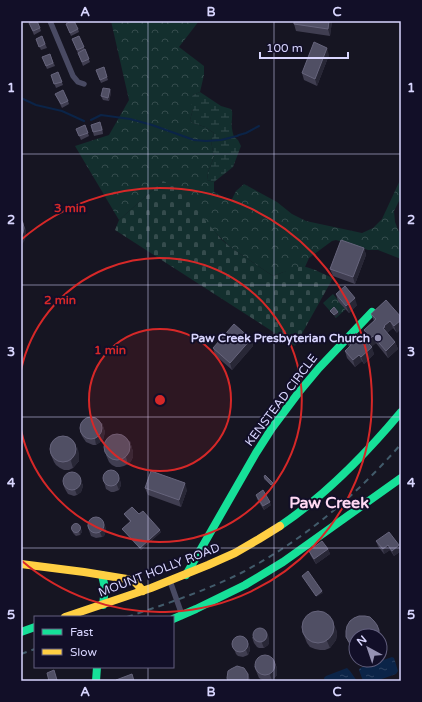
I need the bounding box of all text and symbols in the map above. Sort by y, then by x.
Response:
text: A [80,4,90,20]
text: B [206,4,216,20]
text: C [332,4,342,20]
scale bar [260,34,348,60]
text: 100 m [266,41,303,55]
text: 1 [7,80,15,96]
text: 1 [407,80,415,96]
text: 3 min [54,201,86,215]
text: 2 [7,212,15,228]
text: 2 [407,212,415,228]
text: 2 min [44,293,76,307]
place label: Paw Creek Presbyterian Church [191,331,370,346]
marker: Paw Creek Presbyterian Church [373,333,383,343]
text: 1 min [94,343,126,357]
text: 3 [7,344,15,360]
text: 3 [407,344,415,360]
street label: KENSTEAD CIRCLE [242,351,320,449]
centre of rings [153,393,167,407]
text: 4 [7,475,16,491]
text: 4 [407,475,416,491]
district label: Paw Creek [289,493,369,513]
street label: MOUNT HOLLY ROAD [96,540,222,600]
text: 5 [7,607,15,623]
text: 5 [407,607,415,623]
legend [34,616,174,668]
text: Fast [70,625,94,639]
north arrow [348,628,388,668]
text: N [354,633,369,649]
text: Slow [70,645,97,659]
text: A [80,684,90,700]
text: B [206,684,216,700]
text: C [332,684,342,700]

